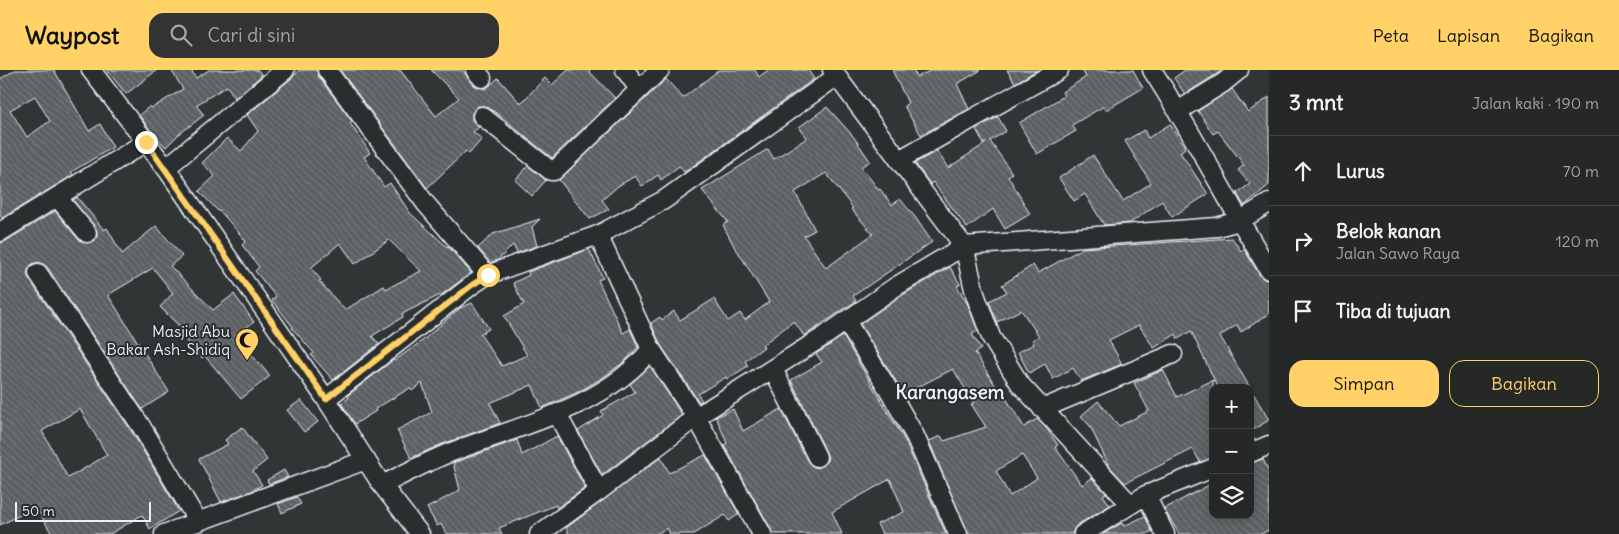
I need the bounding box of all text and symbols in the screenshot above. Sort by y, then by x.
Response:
search box [149,13,499,58]
text: Waypost [25,20,119,50]
icon: search [167,21,195,49]
text: Cari di sini [207,23,295,47]
text: Peta [1373,24,1409,47]
text: Lapisan [1437,24,1500,47]
text: Bagikan [1528,24,1594,47]
text: 3 mnt [1289,89,1343,116]
text: Jalan kaki · 190 m [1472,93,1599,113]
route end [135,131,158,154]
icon: ahead [1289,157,1317,185]
text: Lurus [1336,159,1385,183]
text: 70 m [1563,161,1599,181]
text: Belok kanan [1336,219,1441,243]
icon: right [1289,227,1317,255]
text: 120 m [1556,231,1599,251]
text: Jalan Sawo Raya [1336,243,1460,263]
route start [477,264,500,287]
icon: arrive [1289,297,1317,325]
text: Tiba di tujuan [1336,299,1451,323]
place label: Masjid Abu Bakar Ash-Shidiq [106,321,230,359]
mosque icon: Masjid Abu Bakar Ash-Shidiq [234,327,260,361]
button: Simpan [1289,360,1439,407]
button: Bagikan [1449,360,1599,407]
district label: Karangasem [896,380,1005,404]
map controls [1209,384,1254,519]
button: + [1209,384,1254,429]
button: − [1209,429,1254,474]
button: layers [1209,474,1254,519]
scale bar [15,499,151,522]
text: 50 m [22,502,55,520]

